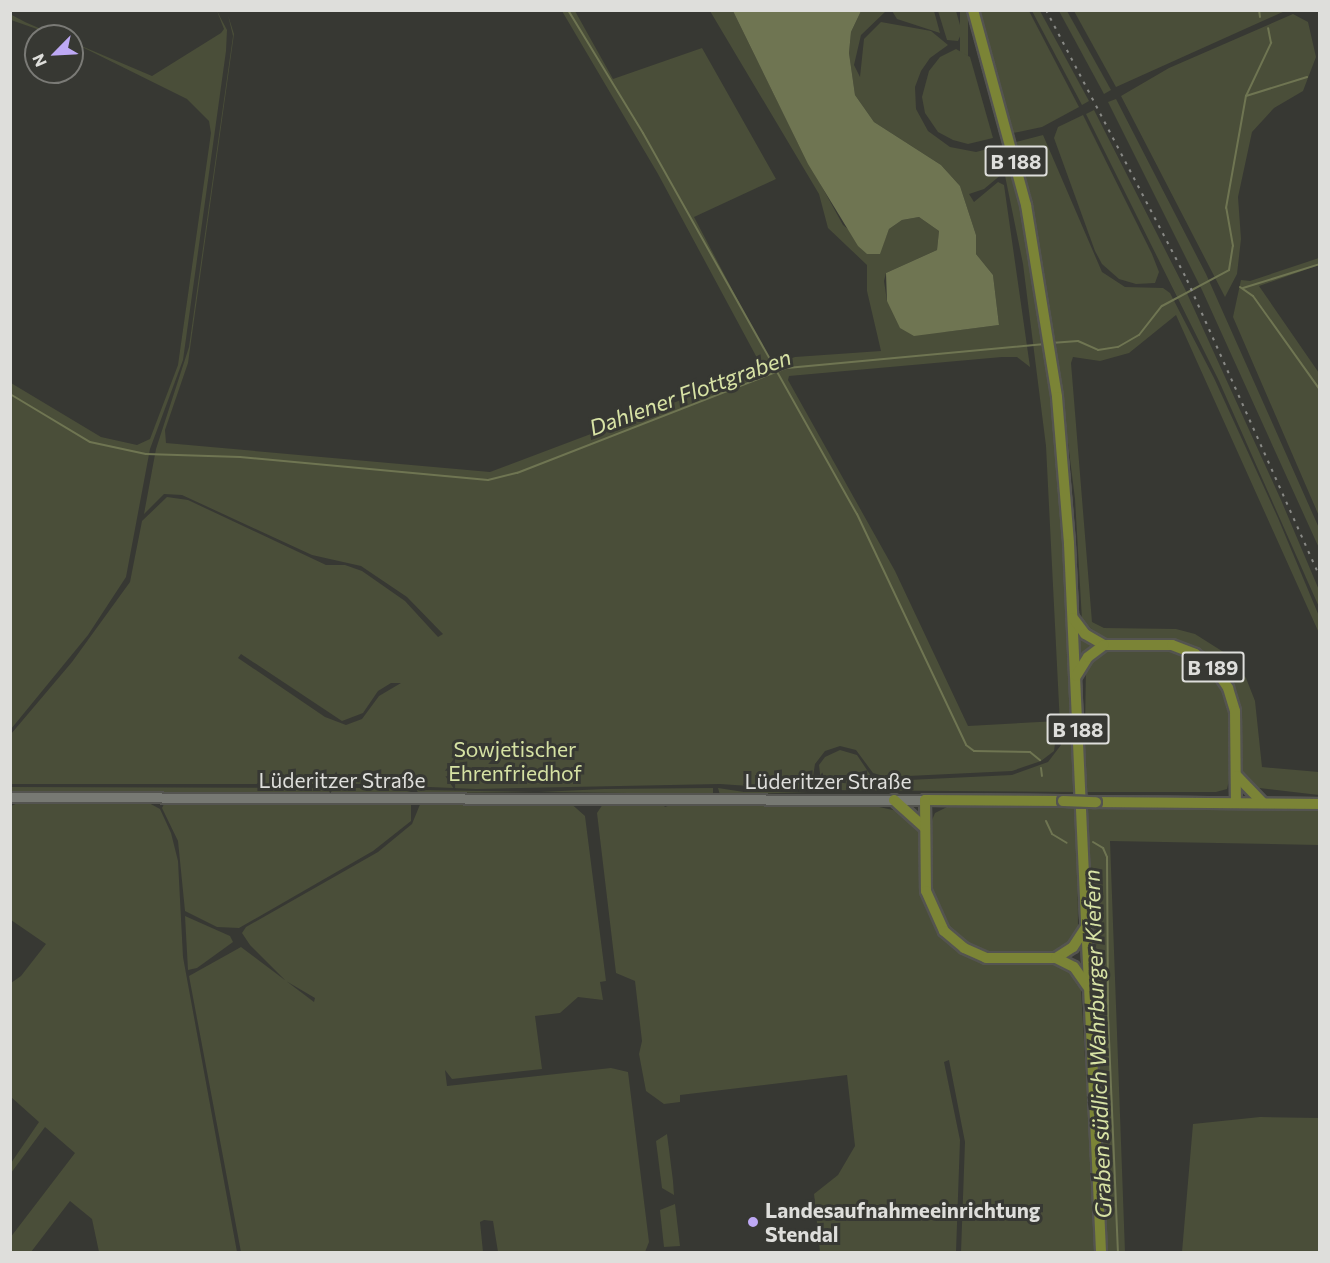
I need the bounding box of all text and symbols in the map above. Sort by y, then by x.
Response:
north arrow [24,24,84,84]
text: N [28,51,50,70]
road number: B 188 [984,144,1048,178]
water label: Dahlener Flottgraben [585,343,795,441]
road number: B 189 [1182,650,1244,684]
road number: B 188 [1046,712,1110,746]
park label: Sowjetischer Ehrenfriedhof [448,736,582,786]
street label: Lüderitzer Straße [259,767,425,793]
street label: Lüderitzer Straße [745,768,911,794]
water label: Graben südlich Wahrburger Kiefern [1078,869,1116,1219]
place label: Landesaufnahmeeinrichtung Stendal [765,1197,1040,1247]
marker: Landesaufnahmeeinrichtung Stendal [746,1215,760,1229]

